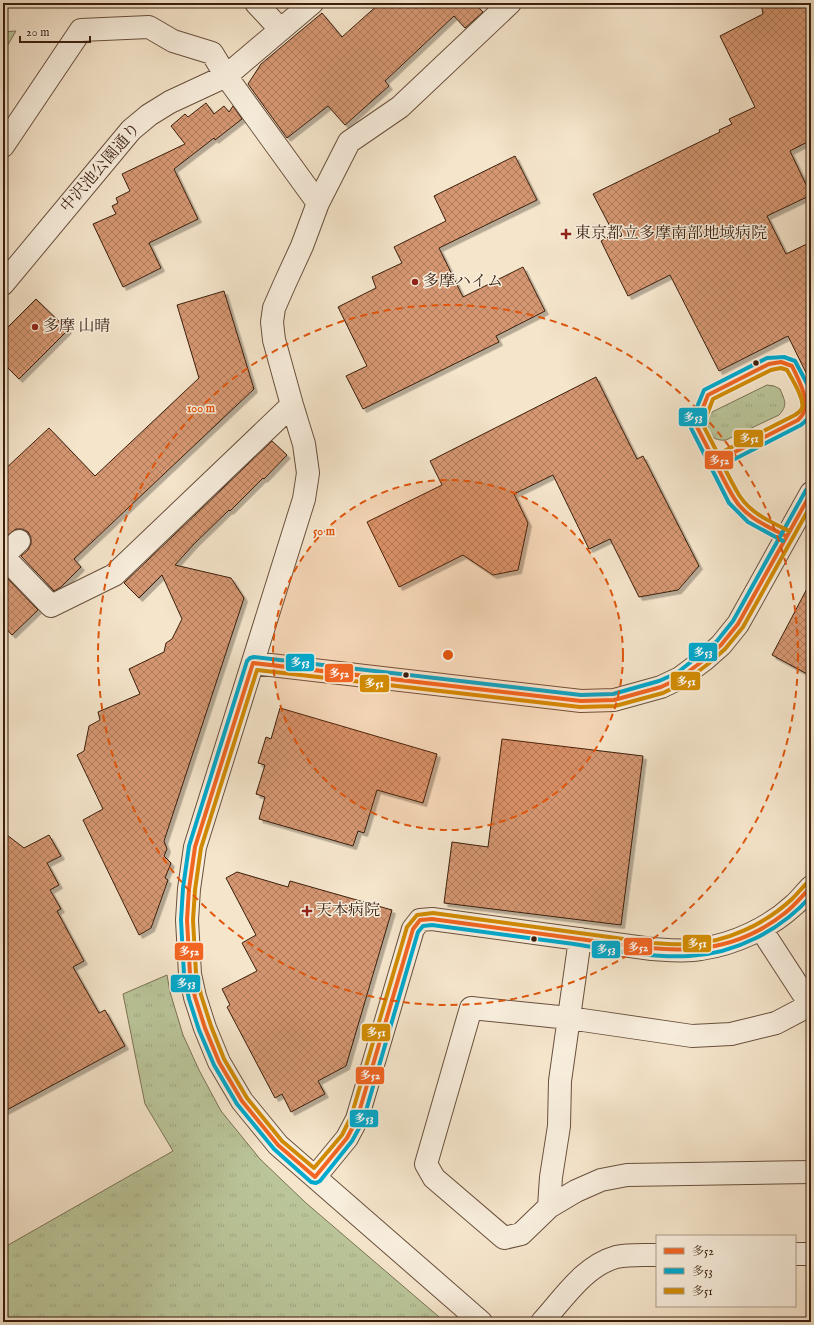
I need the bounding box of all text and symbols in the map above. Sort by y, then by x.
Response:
scale bar [20,18,90,44]
text: 20 m [26,25,49,40]
street label: 中沢池公園通り [57,119,145,217]
place label: 東京都立多摩南部地域病院 [575,224,767,244]
marker: 東京都立多摩南部地域病院 [560,228,572,240]
place label: 多摩ハイム [423,272,503,292]
marker: 多摩ハイム [410,277,420,287]
place label: 多摩 山晴 [43,317,111,337]
marker: 多摩 山晴 [30,322,40,332]
unlabelled marker [751,358,761,368]
text: 100 m [187,401,216,416]
line badge: 多53 [678,407,708,427]
text: 多53 [683,411,703,425]
line badge: 多51 [733,429,764,448]
text: 多51 [739,432,759,446]
line badge: 多52 [704,450,734,470]
text: 多52 [709,454,730,468]
text: 50 m [313,524,336,539]
line badge: 多53 [688,642,718,662]
text: 多53 [693,646,713,660]
centre of rings [441,648,455,662]
line badge: 多53 [285,653,315,672]
text: 多53 [290,656,310,670]
line badge: 多52 [324,663,354,683]
text: 多52 [329,667,350,681]
unlabelled marker [401,670,411,680]
line badge: 多51 [670,671,701,691]
line badge: 多51 [359,674,390,693]
text: 多51 [676,675,696,689]
text: 多51 [364,677,384,691]
place label: 天本病院 [316,901,380,921]
marker: 天本病院 [301,905,313,917]
unlabelled marker [529,934,539,944]
line badge: 多51 [682,934,712,953]
line badge: 多52 [623,937,653,956]
text: 多51 [687,937,707,951]
line badge: 多53 [591,940,621,959]
text: 多52 [628,941,649,955]
line badge: 多52 [174,942,204,961]
text: 多53 [596,943,616,957]
text: 多52 [179,945,200,959]
line badge: 多53 [170,974,201,993]
text: 多53 [176,977,196,991]
line badge: 多51 [361,1023,391,1042]
text: 多51 [366,1026,386,1040]
line badge: 多52 [355,1066,385,1085]
text: 多52 [360,1069,381,1083]
line badge: 多53 [349,1109,379,1128]
text: 多53 [354,1112,374,1126]
legend [656,1235,796,1307]
text: 多52 [692,1244,714,1259]
text: 多53 [692,1264,713,1279]
text: 多51 [692,1284,713,1299]

